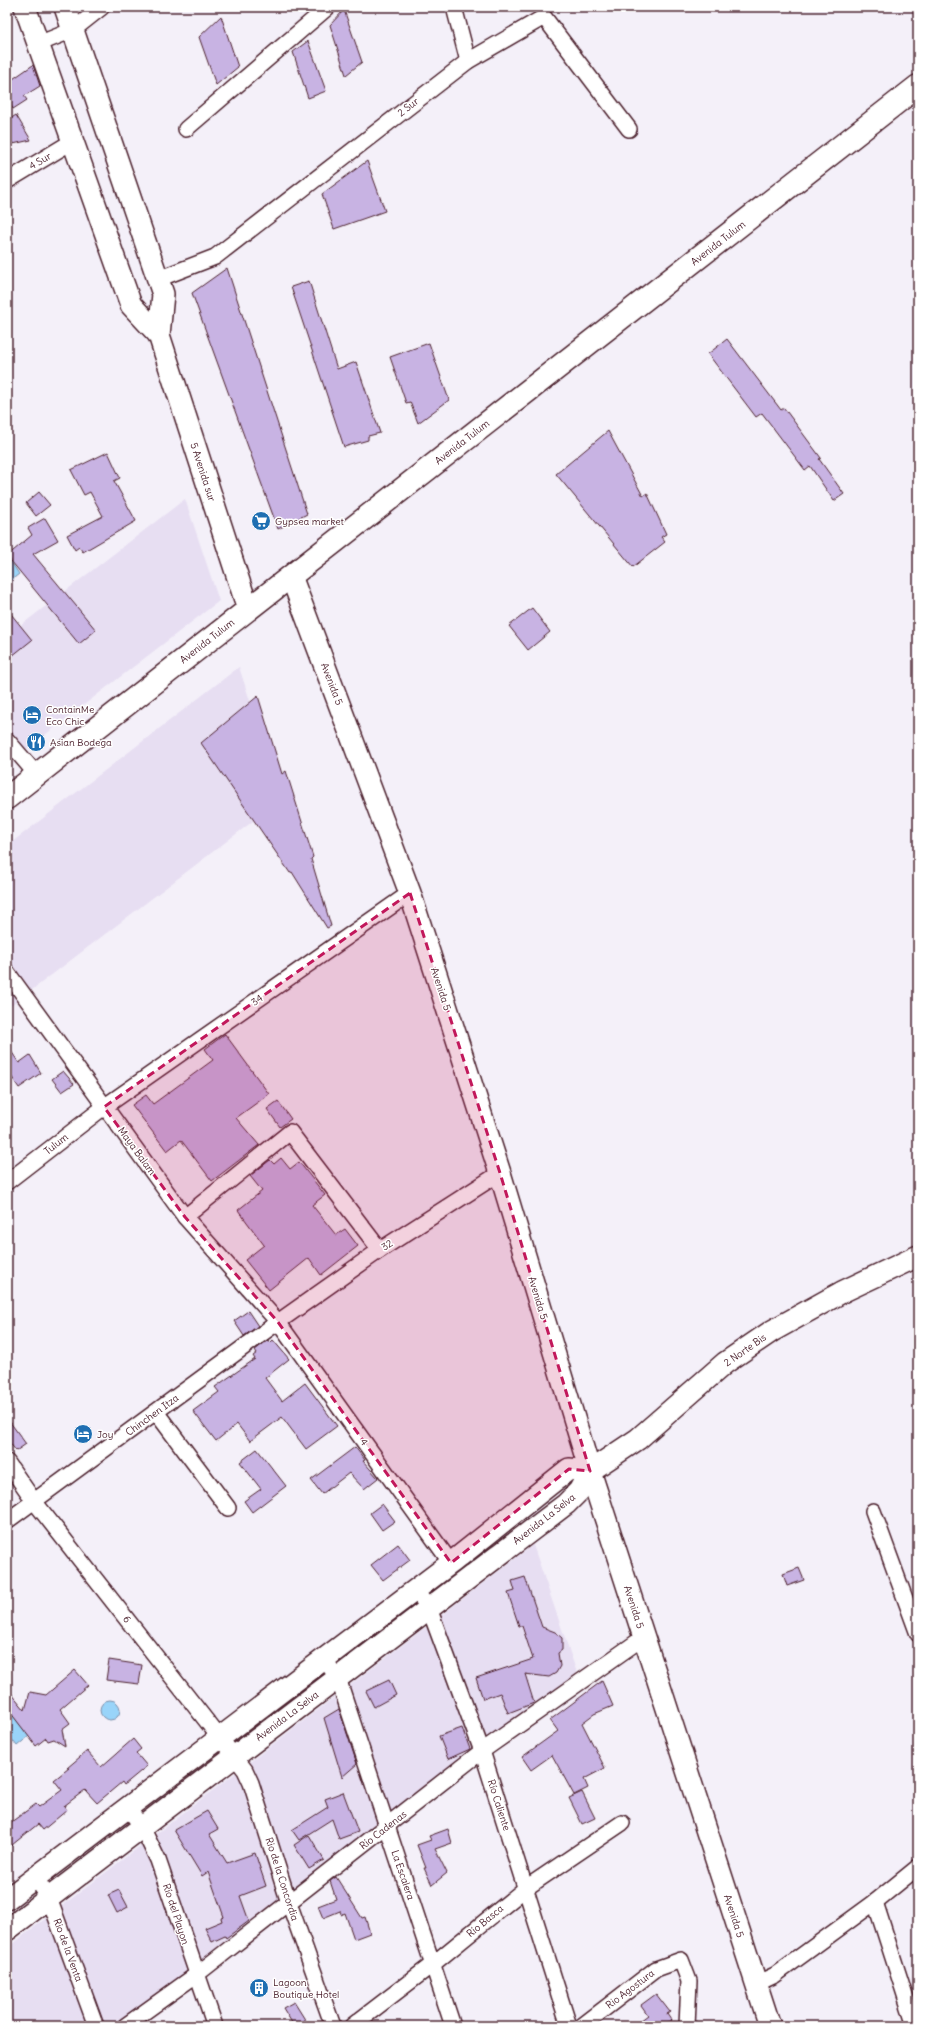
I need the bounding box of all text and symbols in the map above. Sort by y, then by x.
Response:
street label: 2 Sur [395,95,421,119]
street label: 4 Sur [27,149,53,173]
street label: Avenida Tulum [688,217,748,268]
street label: Avenida Tulum [432,416,492,467]
street label: 5 Avenida sur [187,441,219,503]
supermarket icon: Gypsea market [250,510,272,532]
place label: Gypsea market [275,515,345,528]
street label: Avenida Tulum [177,615,237,666]
street label: Avenida 5 [318,661,346,707]
place label: ContainMe Eco Chic [46,703,94,728]
hotel icon: ContainMe Eco Chic [21,704,43,726]
restaurant icon: Asian Bodega [25,731,47,753]
place label: Asian Bodega [50,736,112,749]
street label: Avenida 5 [428,966,454,1012]
street label: 34 [249,991,266,1009]
street label: Maya Balam [115,1124,159,1178]
street label: Tulum [41,1130,71,1158]
street label: 32 [379,1236,396,1253]
street label: Avenida 5 [525,1275,551,1321]
street label: 2 Norte Bis [721,1330,769,1369]
street label: Chinchen Itza [123,1391,181,1439]
hotel icon: Joy [72,1423,94,1445]
place label: Joy [97,1428,113,1441]
street label: 4 [357,1436,371,1448]
street label: Avenida La Selva [510,1490,578,1547]
street label: Avenida 5 [621,1584,647,1630]
street label: 6 [120,1613,134,1625]
street label: Avenida La Selva [253,1688,321,1744]
street label: Río Caliente [485,1778,513,1832]
street label: Río Cadenas [357,1807,409,1852]
street label: Rio de la Concordia [262,1836,302,1923]
street label: La Escalera [388,1848,418,1902]
street label: Río del Playon [160,1882,192,1946]
street label: Avenida 5 [721,1893,747,1939]
street label: Río Basca [464,1902,506,1940]
street label: Rio de la Venta [51,1917,86,1984]
street label: Rio Agostura [603,1966,657,2012]
place label: Lagoon Boutique Hotel [273,1976,339,2001]
building icon: Lagoon Boutique Hotel [248,1977,270,1999]

